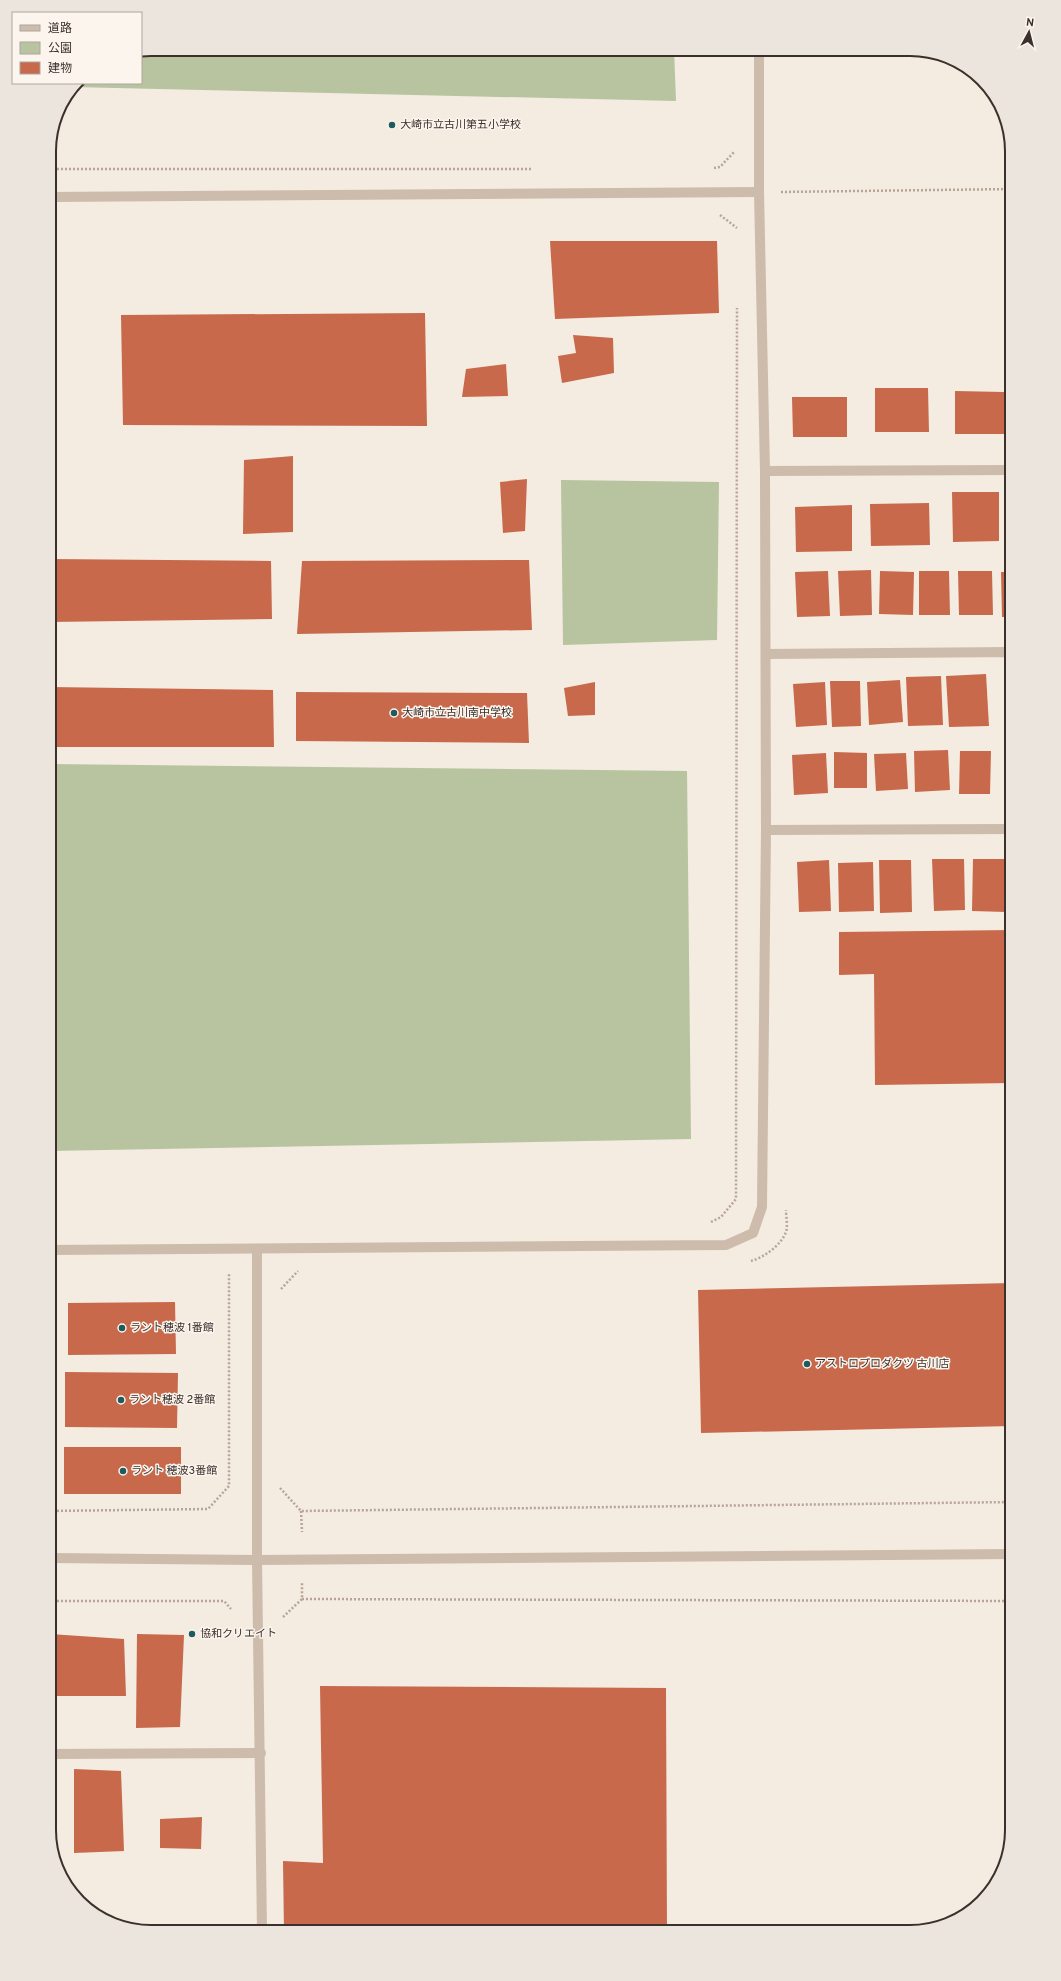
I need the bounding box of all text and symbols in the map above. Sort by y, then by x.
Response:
legend [12,12,142,84]
north arrow [1009,12,1049,52]
text: N [1025,16,1035,30]
text: 道路 [48,21,72,37]
text: 公園 [48,41,72,57]
text: 建物 [48,61,72,77]
place label: 大崎市立古川第五小学校 [400,118,521,132]
marker: 大崎市立古川第五小学校 [387,120,397,130]
place label: 大崎市立古川南中学校 [402,706,512,720]
marker: 大崎市立古川南中学校 [389,708,399,718]
place label: ラント穂波 1番館 [130,1321,214,1335]
marker: ラント穂波 1番館 [117,1323,127,1333]
place label: アストロプロダクツ 古川店 [815,1357,950,1371]
marker: アストロプロダクツ 古川店 [802,1359,812,1369]
place label: ラント穂波 2番館 [129,1393,215,1407]
marker: ラント穂波 2番館 [116,1395,126,1405]
place label: ラント 穂波3番館 [131,1464,217,1478]
marker: ラント 穂波3番館 [118,1466,128,1476]
place label: 協和クリエイト [200,1627,277,1641]
marker: 協和クリエイト [187,1629,197,1639]

